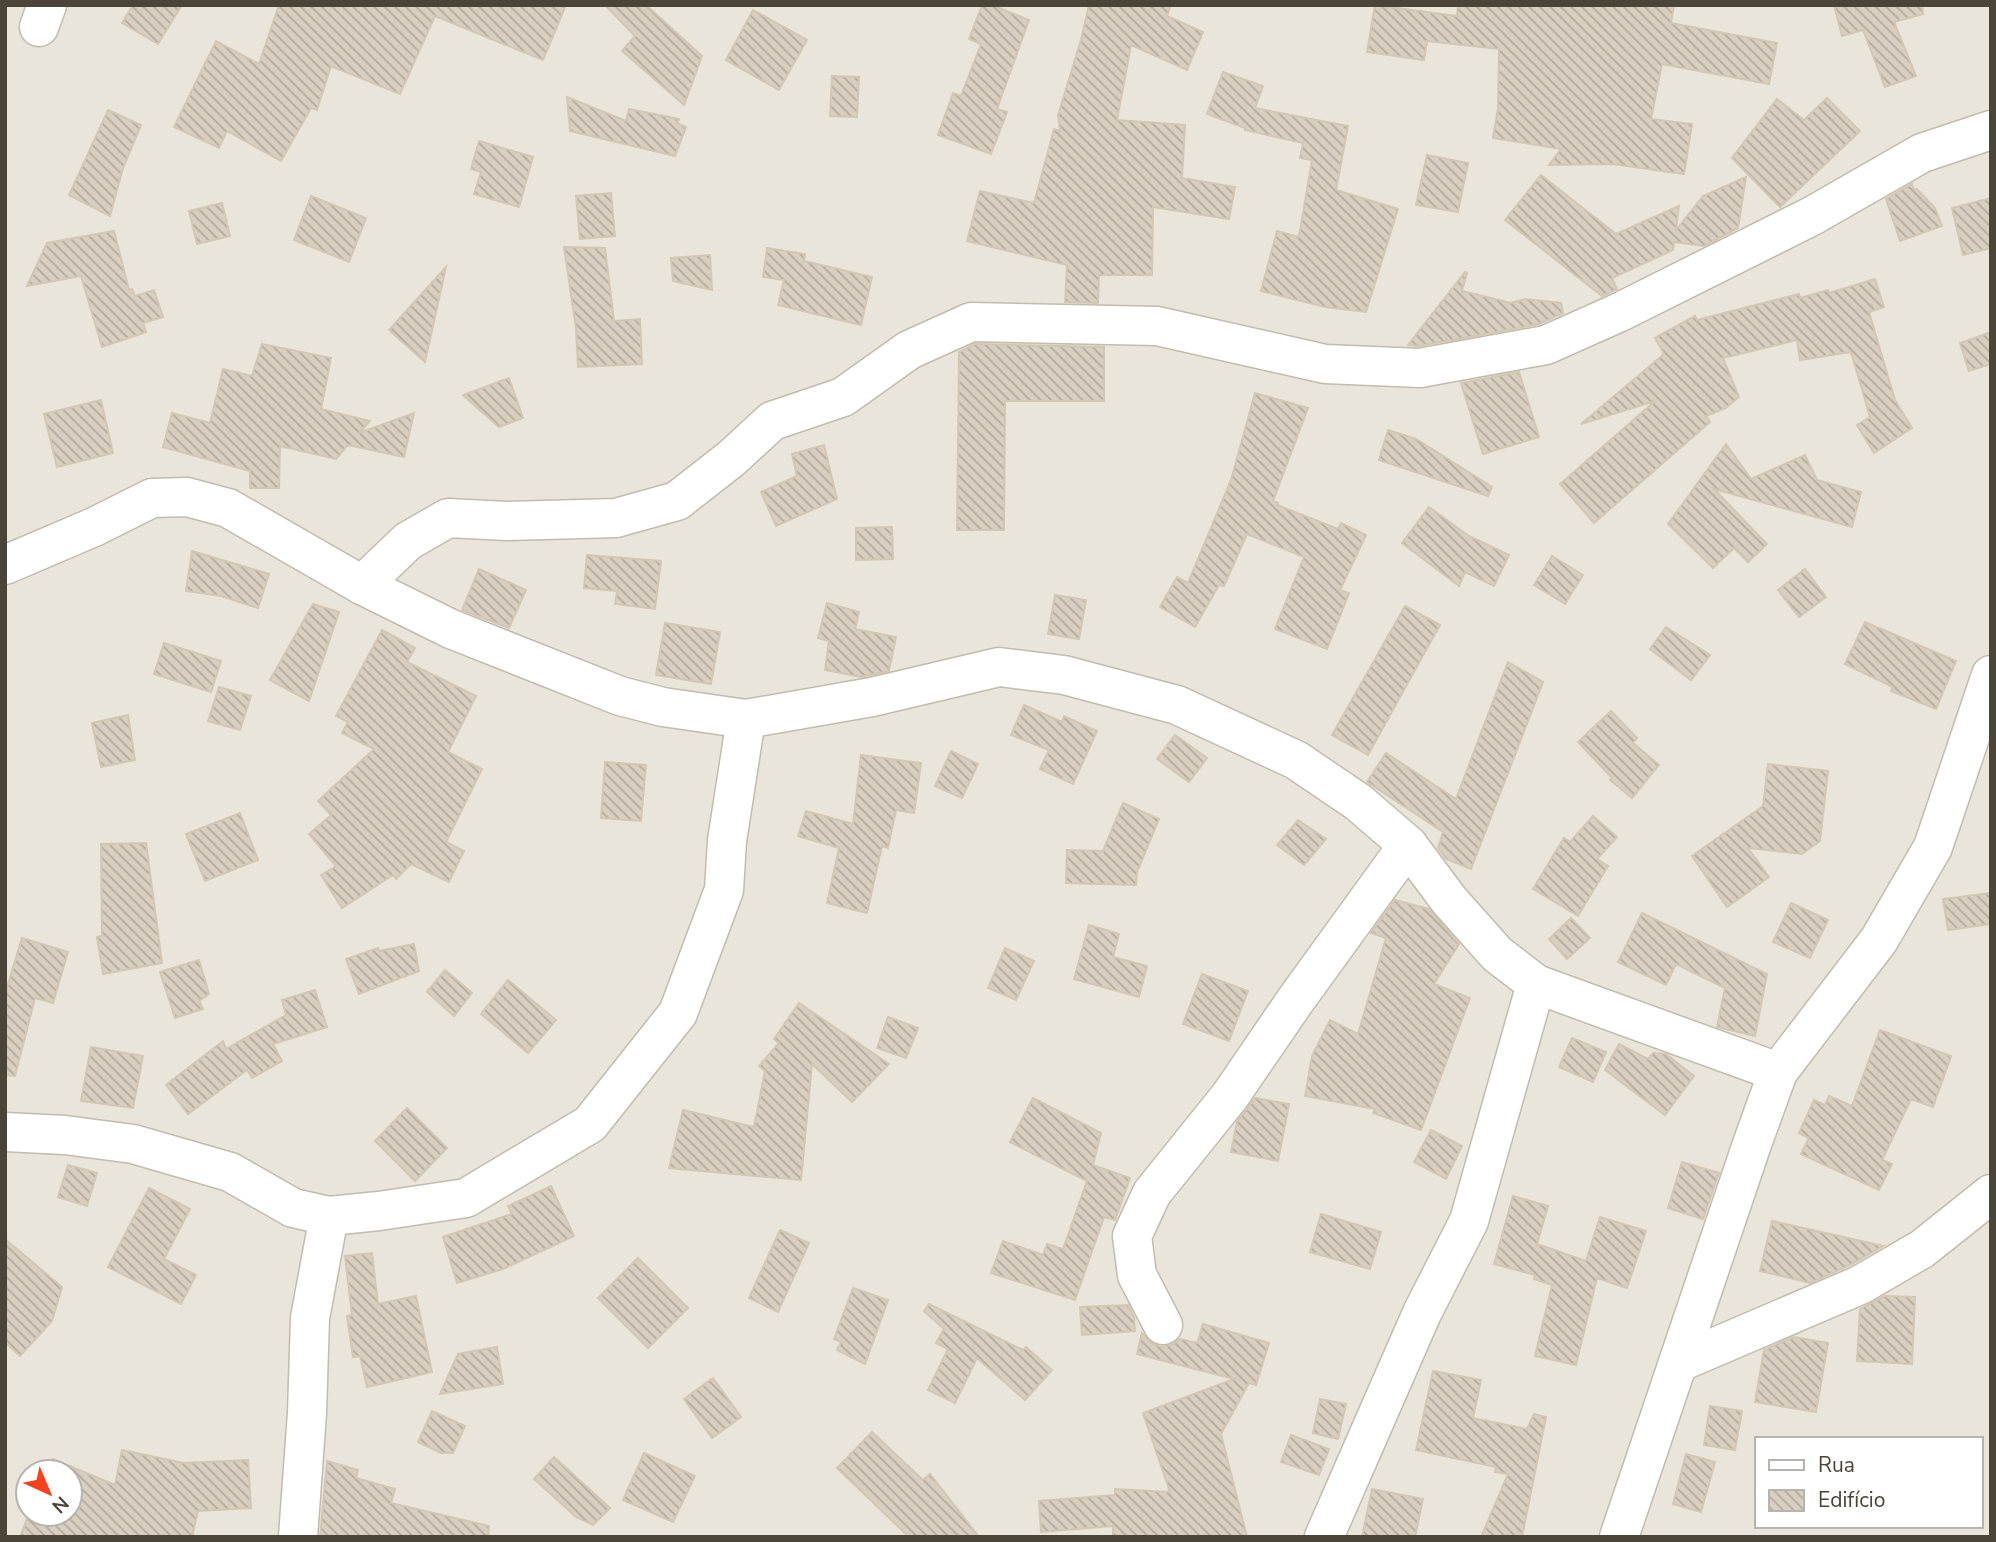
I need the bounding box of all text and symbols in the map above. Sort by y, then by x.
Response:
legend [1755,1437,1982,1528]
text: Rua [1818,1451,1855,1479]
north arrow [14,1458,84,1528]
text: Edifício [1818,1486,1885,1514]
text: N [46,1490,74,1519]

